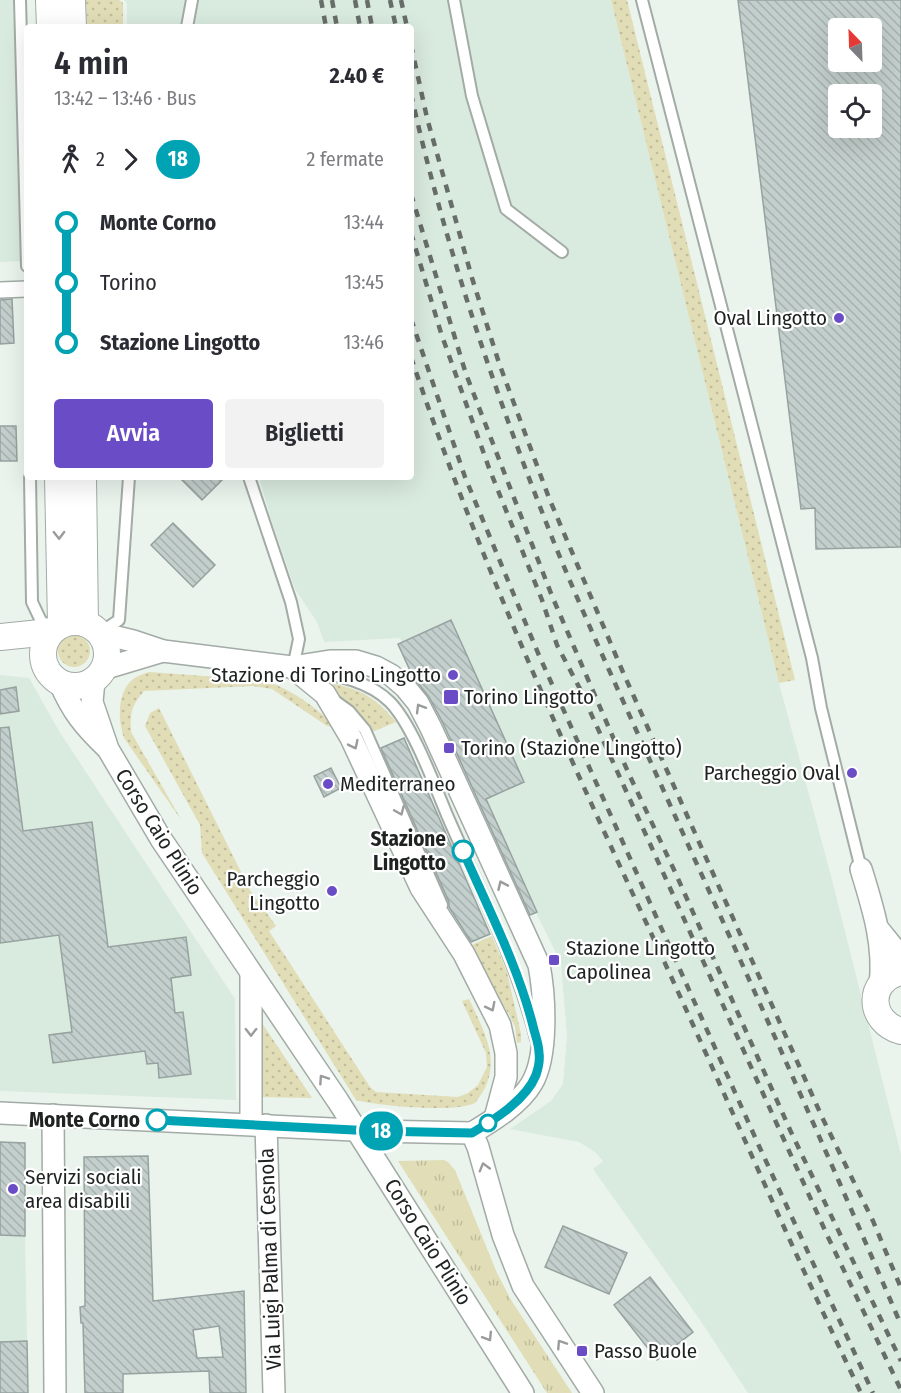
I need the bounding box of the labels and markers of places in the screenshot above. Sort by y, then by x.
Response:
place label: Oval Lingotto [713,305,827,331]
marker: Oval Lingotto [832,311,846,325]
place label: Stazione di Torino Lingotto [211,662,441,688]
marker: Stazione di Torino Lingotto [446,668,460,682]
place label: Torino Lingotto [464,684,594,710]
marker: Torino Lingotto [442,688,460,706]
place label: Torino (Stazione Lingotto) [461,735,682,761]
marker: Torino (Stazione Lingotto) [442,741,456,755]
place label: Parcheggio Oval [704,760,840,786]
marker: Parcheggio Oval [845,766,859,780]
place label: Mediterraneo [340,771,456,797]
marker: Mediterraneo [321,777,335,791]
place label: Stazione Lingotto [370,826,446,876]
marker: Stazione Lingotto [452,840,474,862]
place label: Parcheggio Lingotto [227,866,320,916]
marker: Parcheggio Lingotto [325,884,339,898]
place label: Stazione Lingotto Capolinea [566,935,715,985]
marker: Stazione Lingotto Capolinea [547,953,561,967]
place label: Monte Corno [29,1107,140,1133]
marker: Monte Corno [146,1109,168,1131]
unlabelled marker [479,1114,497,1132]
place label: Servizi sociali area disabili [25,1164,142,1214]
marker: Servizi sociali area disabili [6,1182,20,1196]
place label: Passo Buole [594,1338,697,1364]
marker: Passo Buole [575,1344,589,1358]

